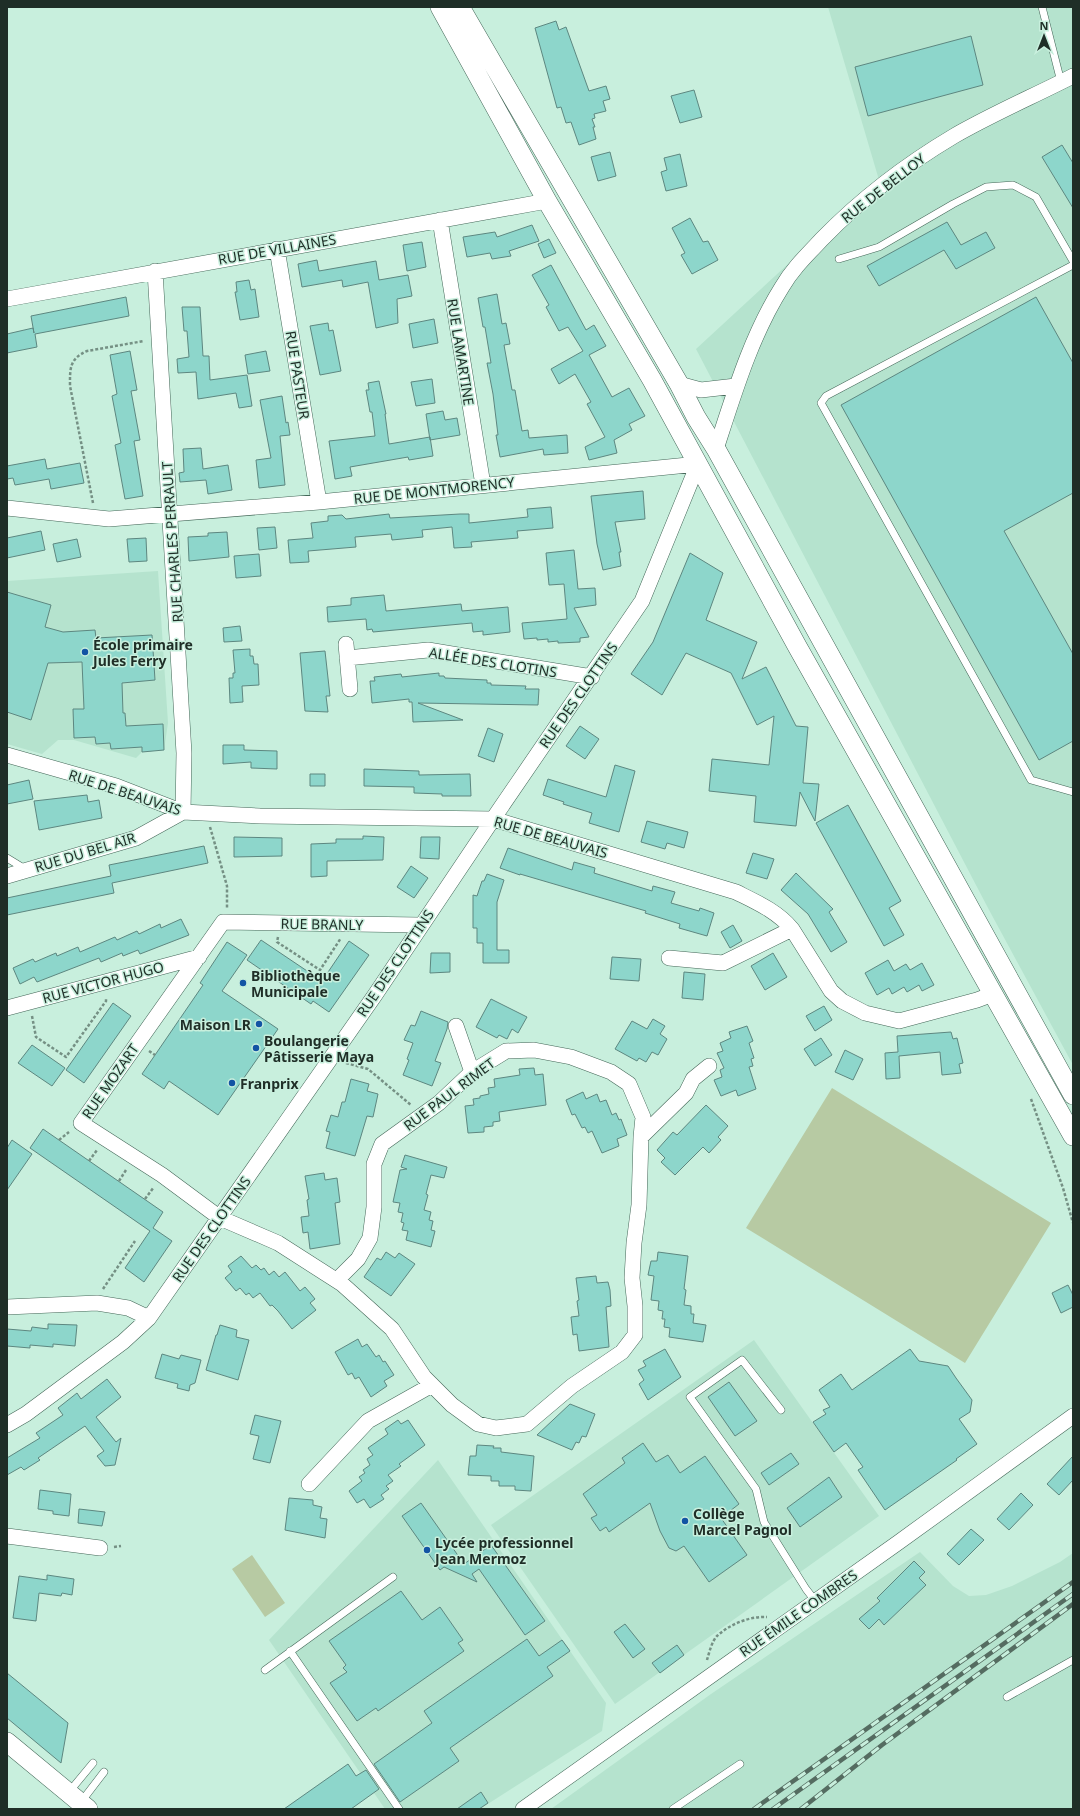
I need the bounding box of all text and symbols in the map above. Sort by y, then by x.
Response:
north arrow [1024,16,1064,56]
text: N [1040,18,1048,33]
street label: RUE DE BELLOY [837,149,929,227]
street label: RUE DE VILLAINES [216,229,338,269]
street label: RUE LAMARTINE [443,297,479,407]
street label: RUE PASTEUR [282,329,314,421]
street label: RUE CHARLES PERRAULT [157,461,187,623]
street label: RUE DE MONTMORENCY [353,472,515,508]
place label: École primaire Jules Ferry [91,635,193,670]
street label: RUE DES CLOTTINS [534,638,622,752]
street label: ALLÉE DES CLOTINS [428,642,559,682]
marker: École primaire Jules Ferry [80,647,90,657]
street label: RUE DE BEAUVAIS [66,765,184,819]
street label: RUE DE BEAUVAIS [492,812,610,862]
street label: RUE DU BEL AIR [32,828,138,876]
street label: RUE DES CLOTTINS [352,906,438,1020]
street label: RUE BRANLY [281,914,364,934]
street label: RUE VICTOR HUGO [40,957,166,1007]
place label: Bibliothèque Municipale [251,966,340,1001]
marker: Bibliothèque Municipale [238,978,248,988]
place label: Maison LR [180,1015,252,1034]
marker: Maison LR [254,1019,264,1029]
place label: Boulangerie Pâtisserie Maya [264,1031,374,1066]
street label: RUE MOZART [77,1040,143,1122]
marker: Boulangerie Pâtisserie Maya [251,1043,261,1053]
street label: RUE PAUL RIMET [399,1053,499,1135]
place label: Franprix [240,1074,299,1093]
marker: Franprix [227,1078,237,1088]
street label: RUE DES CLOTTINS [167,1172,255,1286]
place label: Collège Marcel Pagnol [693,1504,792,1539]
marker: Collège Marcel Pagnol [680,1516,690,1526]
place label: Lycée professionnel Jean Mermoz [433,1533,573,1568]
marker: Lycée professionnel Jean Mermoz [422,1545,432,1555]
street label: RUE ÉMILE COMBRES [735,1565,861,1661]

